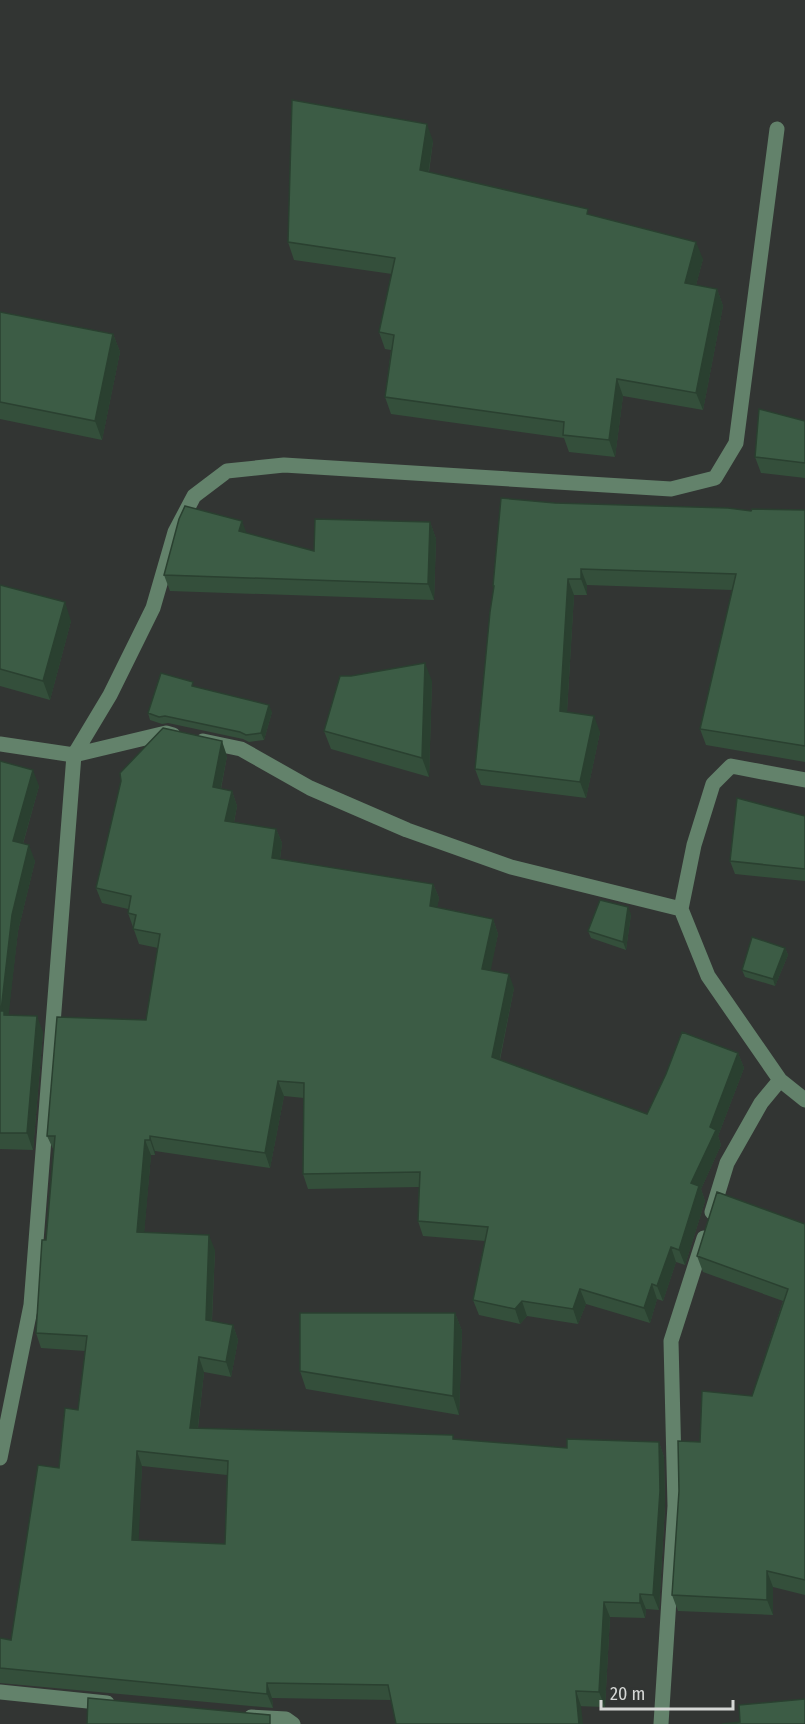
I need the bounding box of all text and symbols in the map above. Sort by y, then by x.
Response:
scale bar [601,1673,733,1711]
text: 20 m [610,1683,645,1705]

